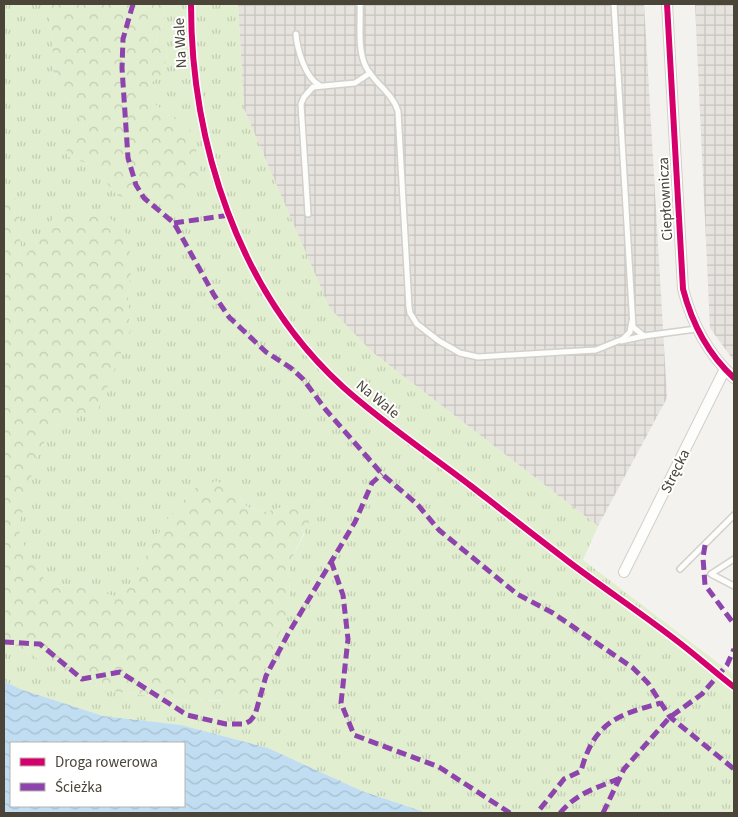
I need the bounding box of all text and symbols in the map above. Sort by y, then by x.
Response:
street label: Na Wale [169,17,192,69]
street label: Ciepłownicza [653,157,678,241]
street label: Na Wale [351,375,404,423]
street label: Stręcka [656,446,695,497]
legend [10,742,185,807]
text: Droga rowerowa [55,752,158,773]
text: Ścieżka [55,777,102,798]

